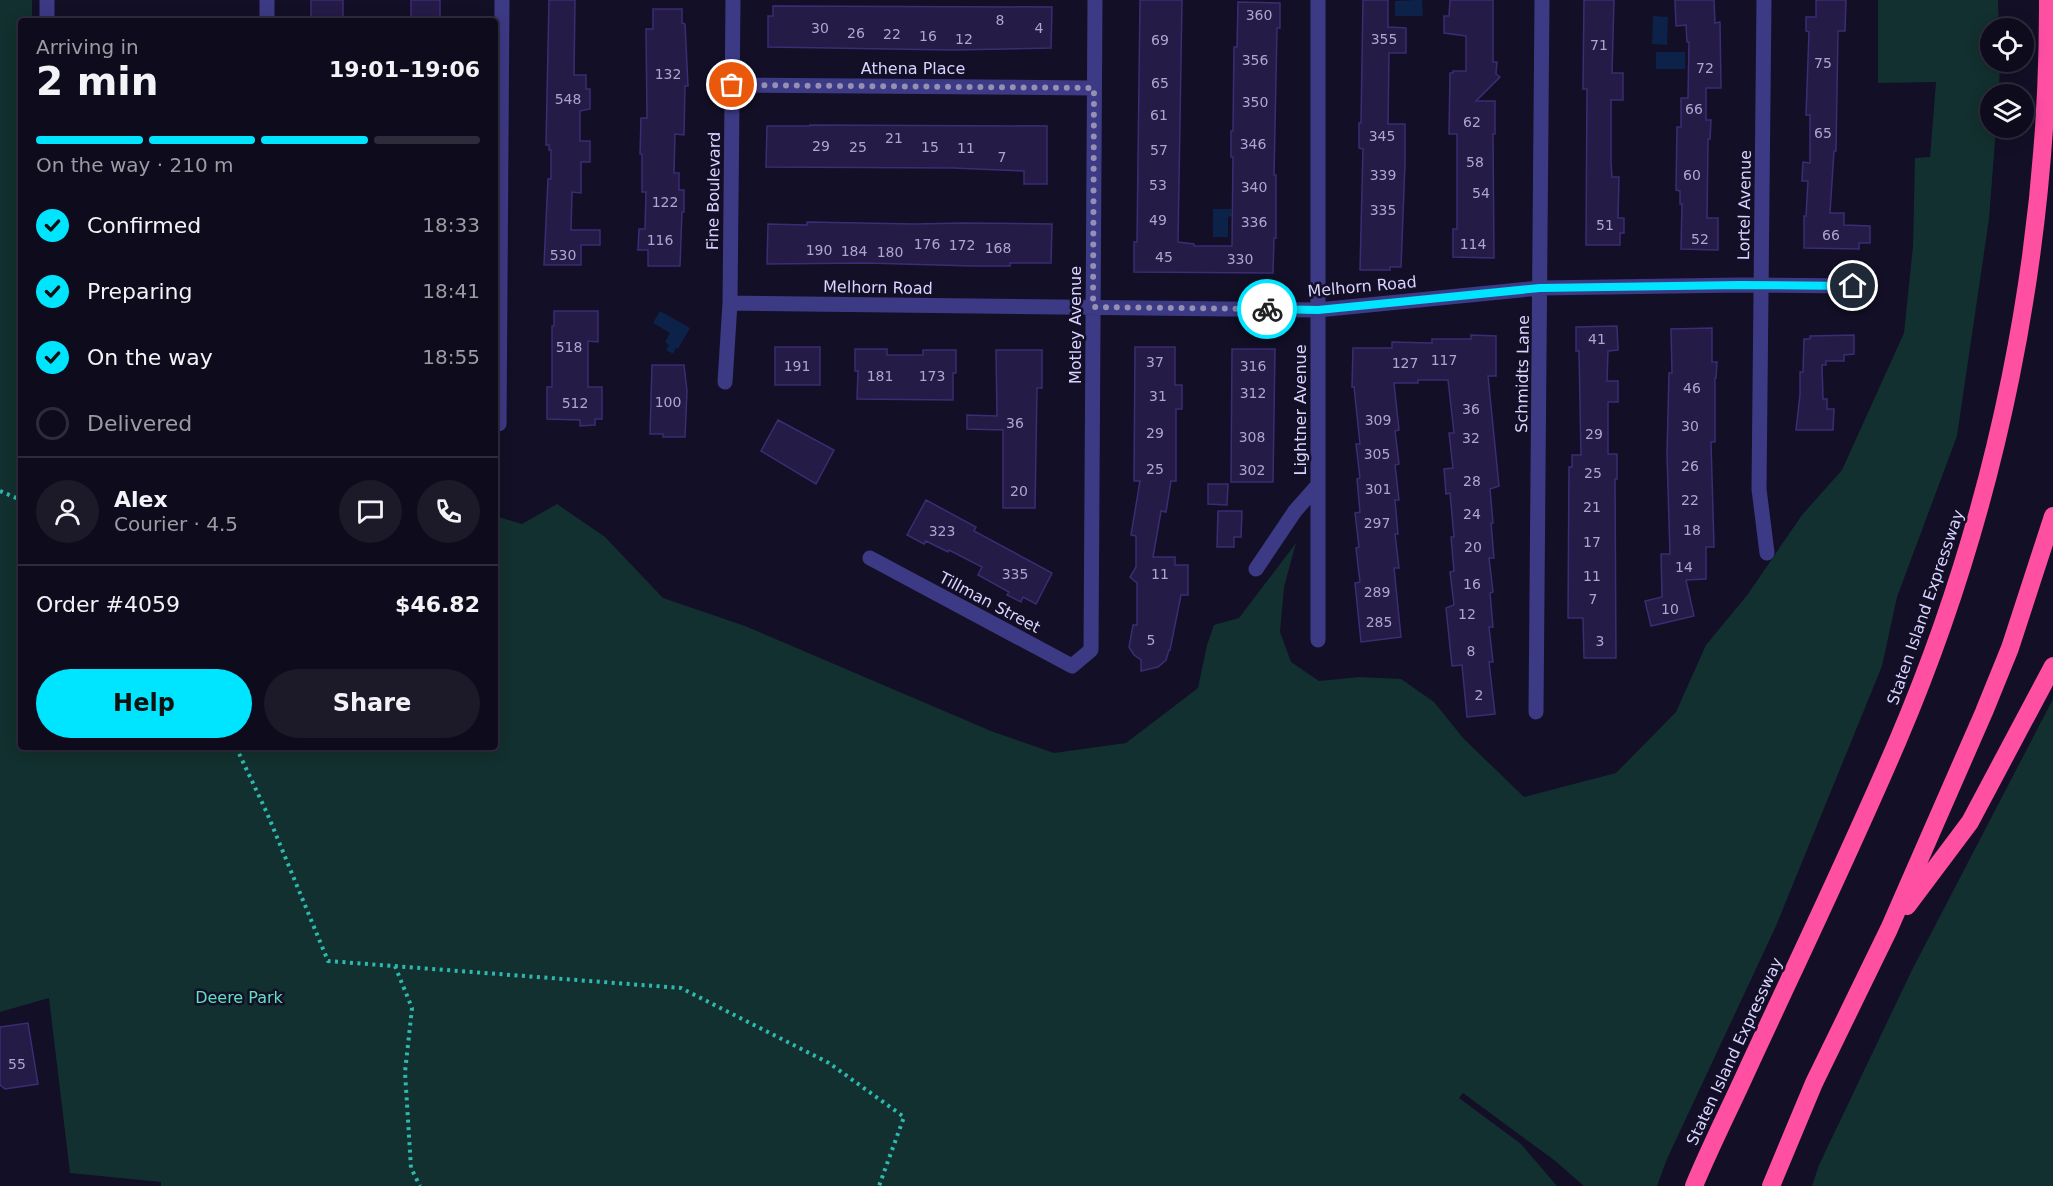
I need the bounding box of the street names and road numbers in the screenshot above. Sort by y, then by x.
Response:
street label: Athena Place [861,59,965,78]
street label: Fine Boulevard [703,132,724,250]
street label: Lortel Avenue [1734,150,1755,260]
street label: Motley Avenue [1066,266,1085,384]
street label: Melhorn Road [1307,272,1418,301]
street label: Melhorn Road [823,277,933,298]
street label: Schmidts Lane [1512,315,1533,433]
street label: Lightner Avenue [1291,344,1310,476]
street label: Staten Island Expressway [1883,507,1968,707]
street label: Tillman Street [935,567,1044,637]
street label: Staten Island Expressway [1683,954,1786,1148]

